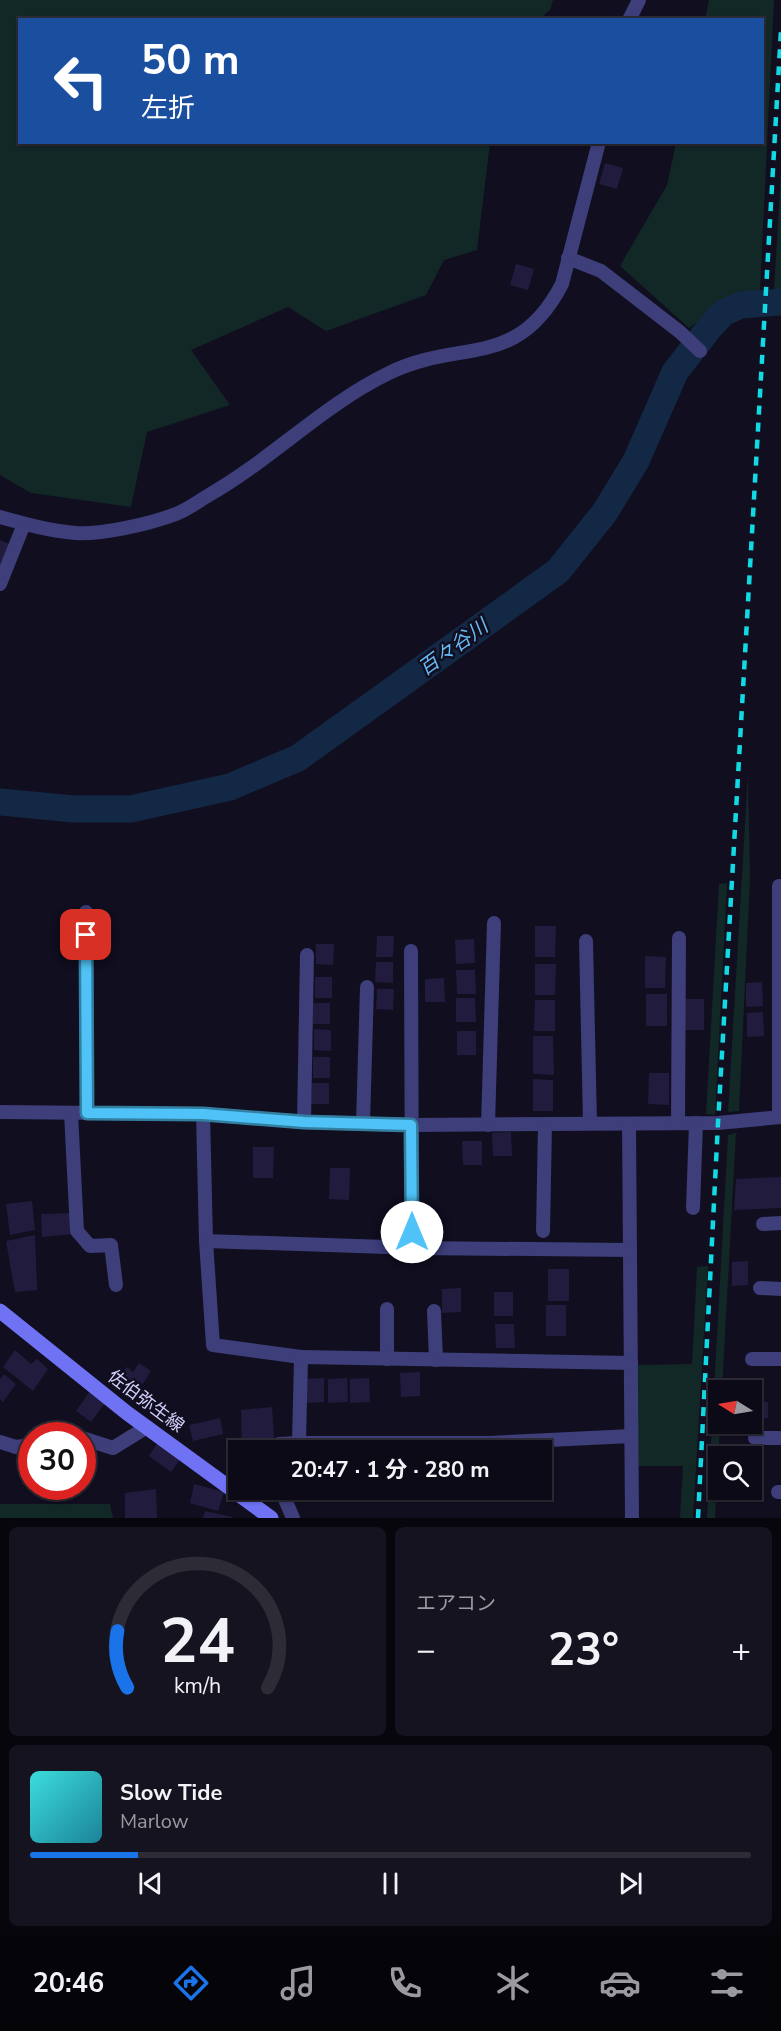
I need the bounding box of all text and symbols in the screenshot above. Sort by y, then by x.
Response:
text: 50 m [141,32,240,89]
icon: left [42,42,120,120]
text: 左折 [141,90,195,127]
water label: 百々谷川 [413,612,495,682]
pin [60,909,111,960]
icon: arrive [69,918,102,951]
position arrow [380,1200,444,1264]
street label: 佐伯弥生線 [103,1364,189,1438]
north arrow [708,1380,762,1434]
map controls [708,1380,762,1500]
speed limit sign: 30 [18,1422,96,1500]
button: search [708,1446,762,1500]
text: 20:47 · 1 分 · 280 m [291,1455,489,1485]
text: エアコン [416,1590,496,1617]
text: 24 [160,1599,235,1684]
text: 23° [548,1620,619,1681]
text: − [416,1628,436,1673]
text: + [731,1628,751,1673]
text: km/h [174,1672,221,1702]
text: Slow Tide [120,1778,222,1808]
text: Marlow [120,1808,188,1835]
icon: previous [134,1867,167,1900]
icon: pause [374,1867,407,1900]
icon: next [614,1867,647,1900]
icon: directions [170,1962,212,2004]
icon: music [277,1962,319,2004]
icon: phone [384,1962,426,2004]
icon: climate [492,1962,534,2004]
icon: car [599,1962,641,2004]
icon: filters [706,1962,748,2004]
text: 20:46 [33,1965,104,2002]

